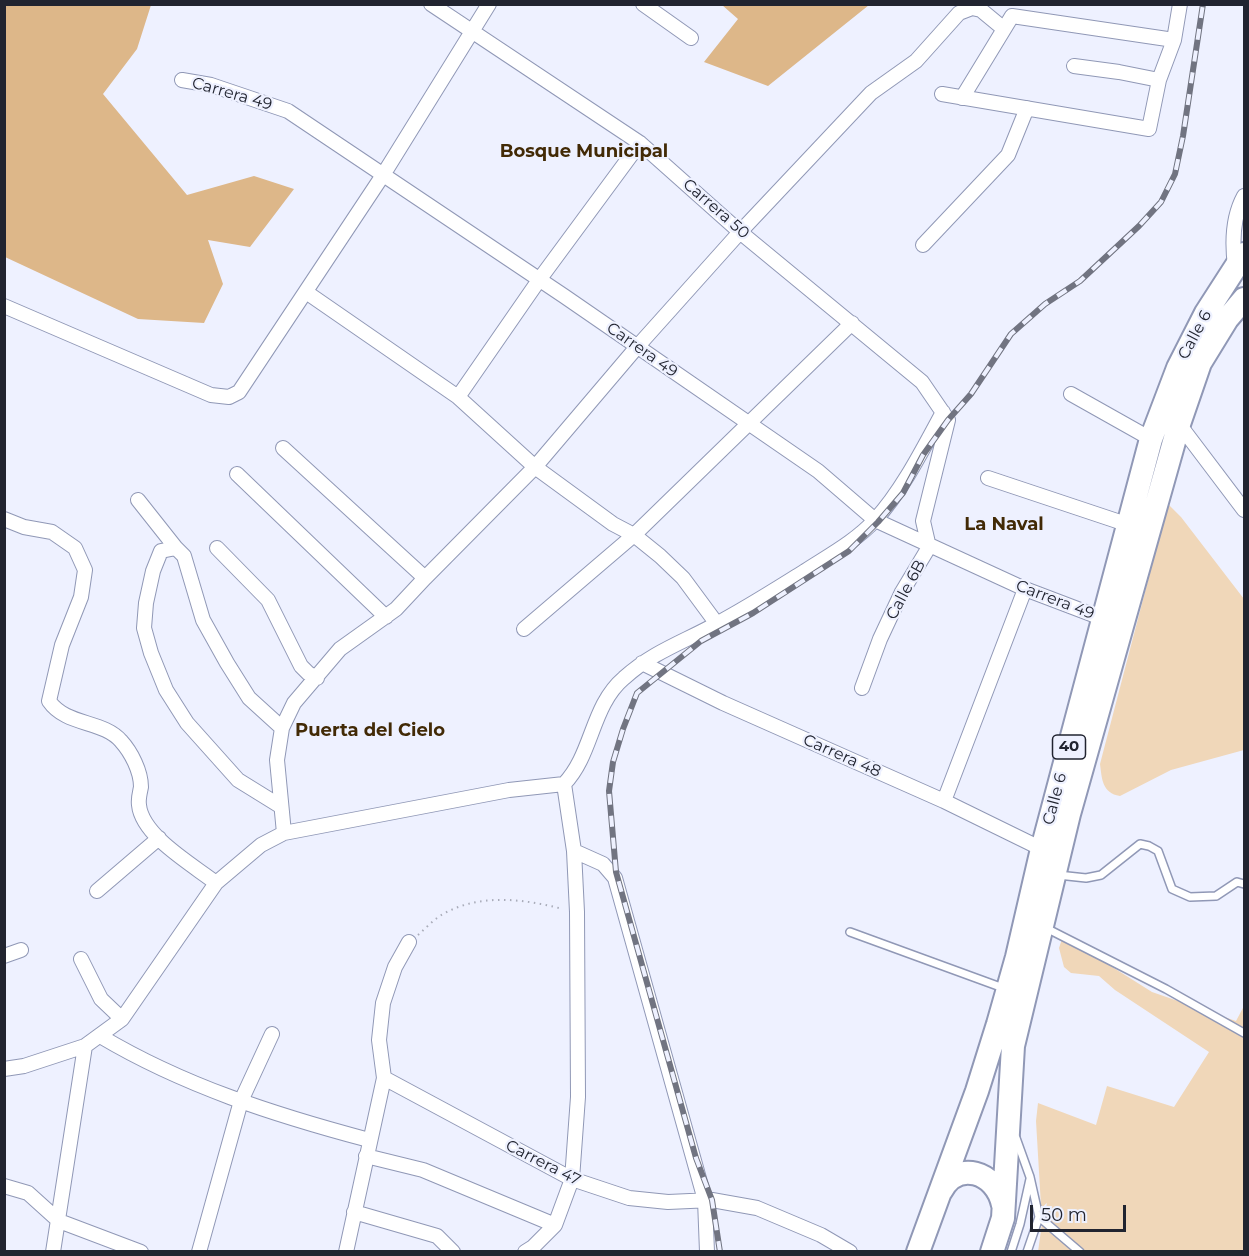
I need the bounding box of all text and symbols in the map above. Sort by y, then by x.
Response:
street label: Carrera 49 [190,73,274,115]
district label: Bosque Municipal [500,141,668,163]
street label: Carrera 50 [679,175,753,243]
street label: Calle 6 [1174,307,1216,363]
street label: Carrera 49 [603,318,681,382]
district label: La Naval [964,514,1044,536]
street label: Calle 6B [882,557,930,623]
street label: Carrera 49 [1013,576,1097,624]
district label: Puerta del Cielo [295,720,445,742]
street label: Carrera 48 [800,730,884,782]
road number: 40 [1052,735,1086,759]
street label: Calle 6 [1039,771,1071,827]
street label: Carrera 47 [502,1136,584,1190]
scale bar [1033,1193,1129,1231]
text: 50 m [1041,1204,1087,1226]

